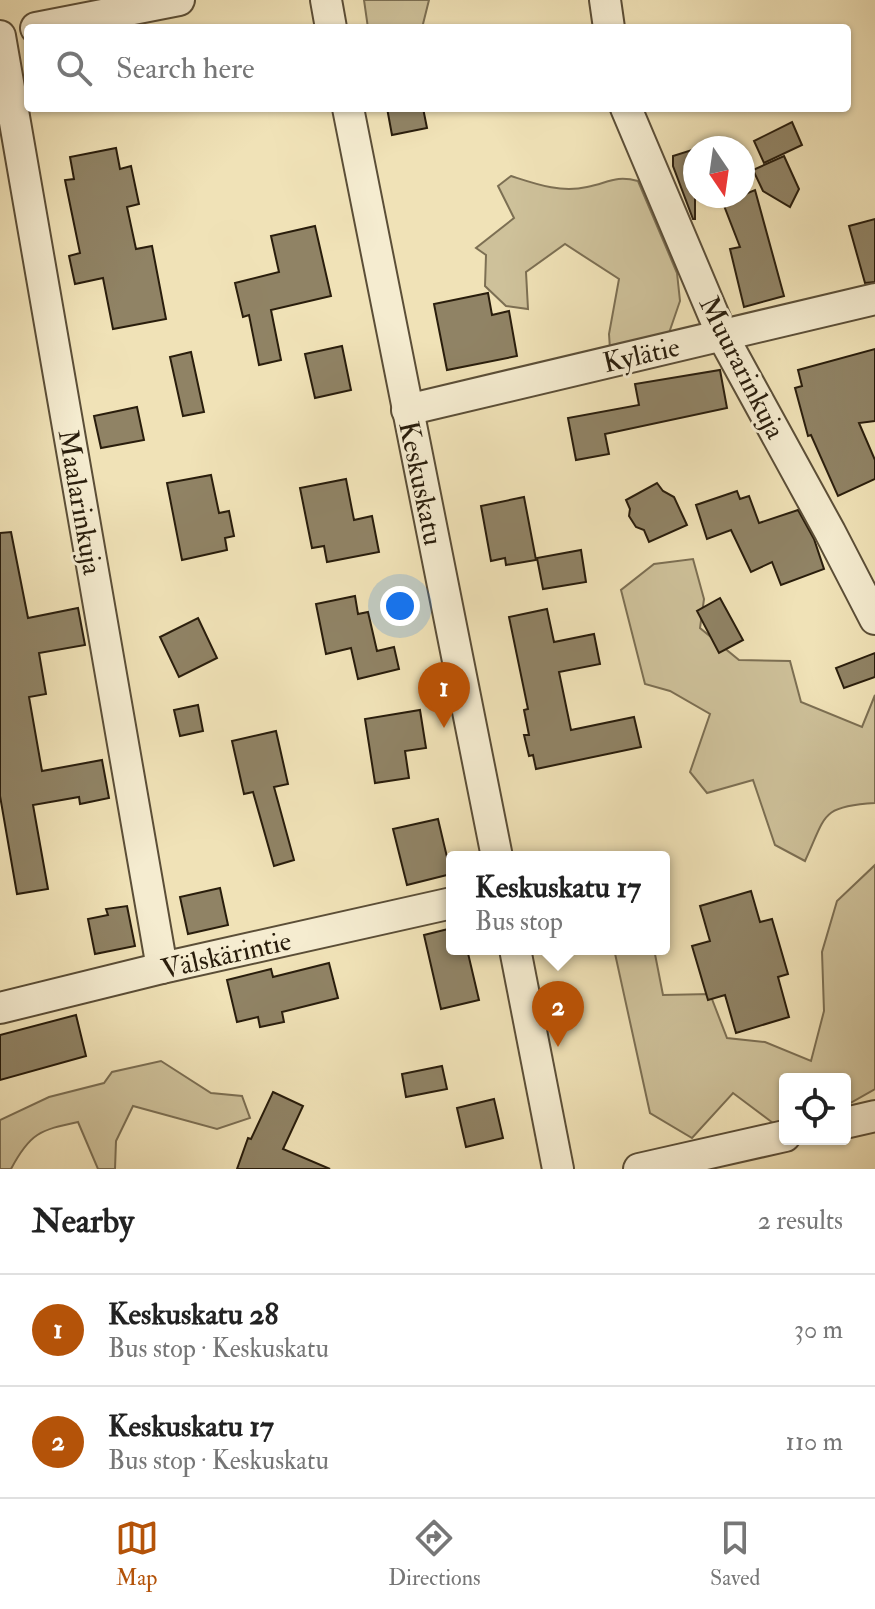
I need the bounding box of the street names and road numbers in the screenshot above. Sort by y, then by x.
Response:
street label: Muurarinkuja [691,290,793,445]
street label: Kylätie [600,330,683,381]
street label: Keskuskatu [390,418,451,549]
street label: Maalarinkuja [50,427,110,578]
street label: Välskärintie [158,923,295,987]

